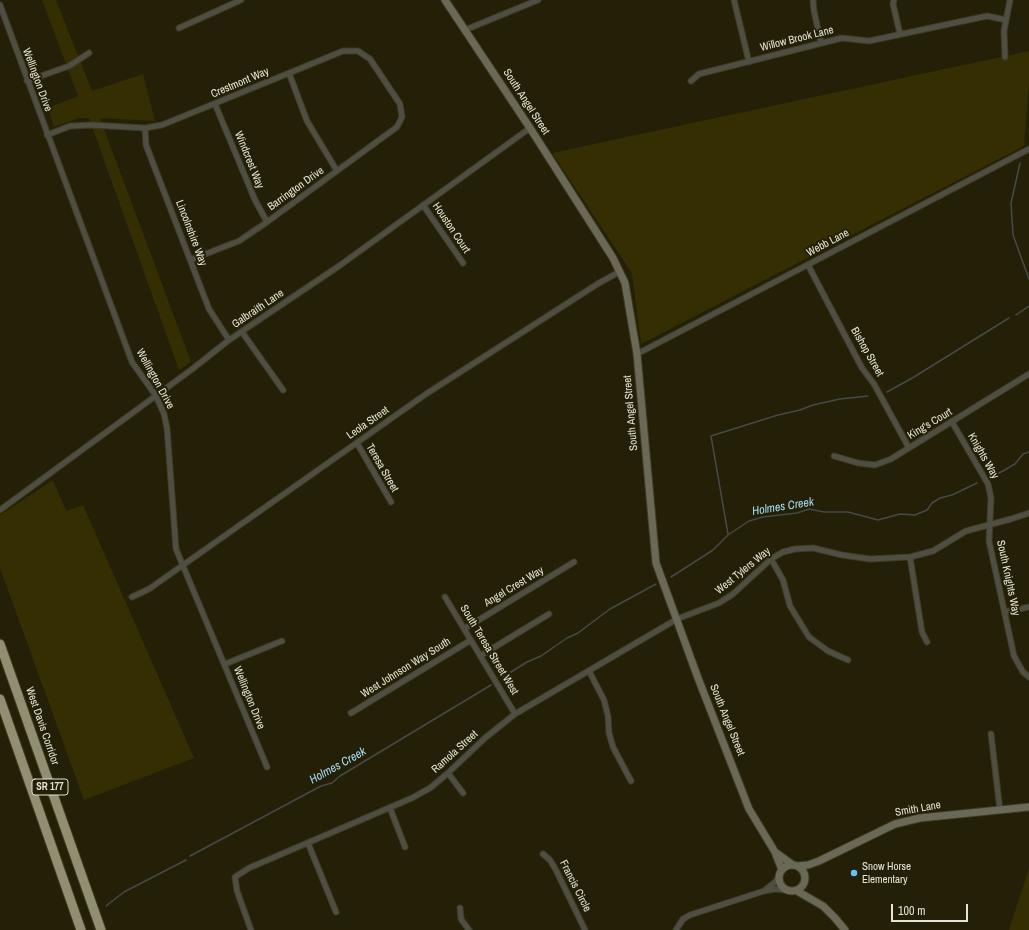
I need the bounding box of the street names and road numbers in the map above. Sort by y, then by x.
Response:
street label: Willow Brook Lane [759,24,835,54]
street label: Wellington Drive [19,46,55,114]
street label: Crestmont Way [209,65,271,101]
street label: South Angel Street [500,67,552,137]
street label: Windcrest Way [231,129,267,191]
street label: Barrington Drive [265,164,327,214]
street label: Lincolnshire Way [172,198,210,268]
street label: Houston Court [429,200,473,256]
street label: Webb Lane [805,226,851,260]
street label: Galbraith Lane [230,287,286,331]
street label: Bishop Street [848,325,886,379]
street label: Wellington Drive [133,347,177,411]
street label: South Angel Street [621,375,641,451]
street label: Leola Street [344,404,392,442]
street label: King's Court [905,406,955,442]
street label: Knights Way [965,431,1001,481]
street label: Teresa Street [363,441,401,495]
street label: South Knights Way [994,539,1022,617]
street label: West Tylers Way [713,545,773,597]
street label: Angel Crest Way [482,564,546,610]
street label: South Teresa Street West [457,603,521,697]
street label: West Johnson Way South [359,635,453,701]
street label: Wellington Drive [230,665,268,731]
street label: South Angel Street [707,682,747,758]
street label: West Davis Corridor [22,685,62,767]
street label: Ramola Street [429,728,481,776]
road number: SR 177 [32,779,68,795]
street label: Smith Lane [894,798,942,820]
street label: Francis Circle [556,858,594,914]

